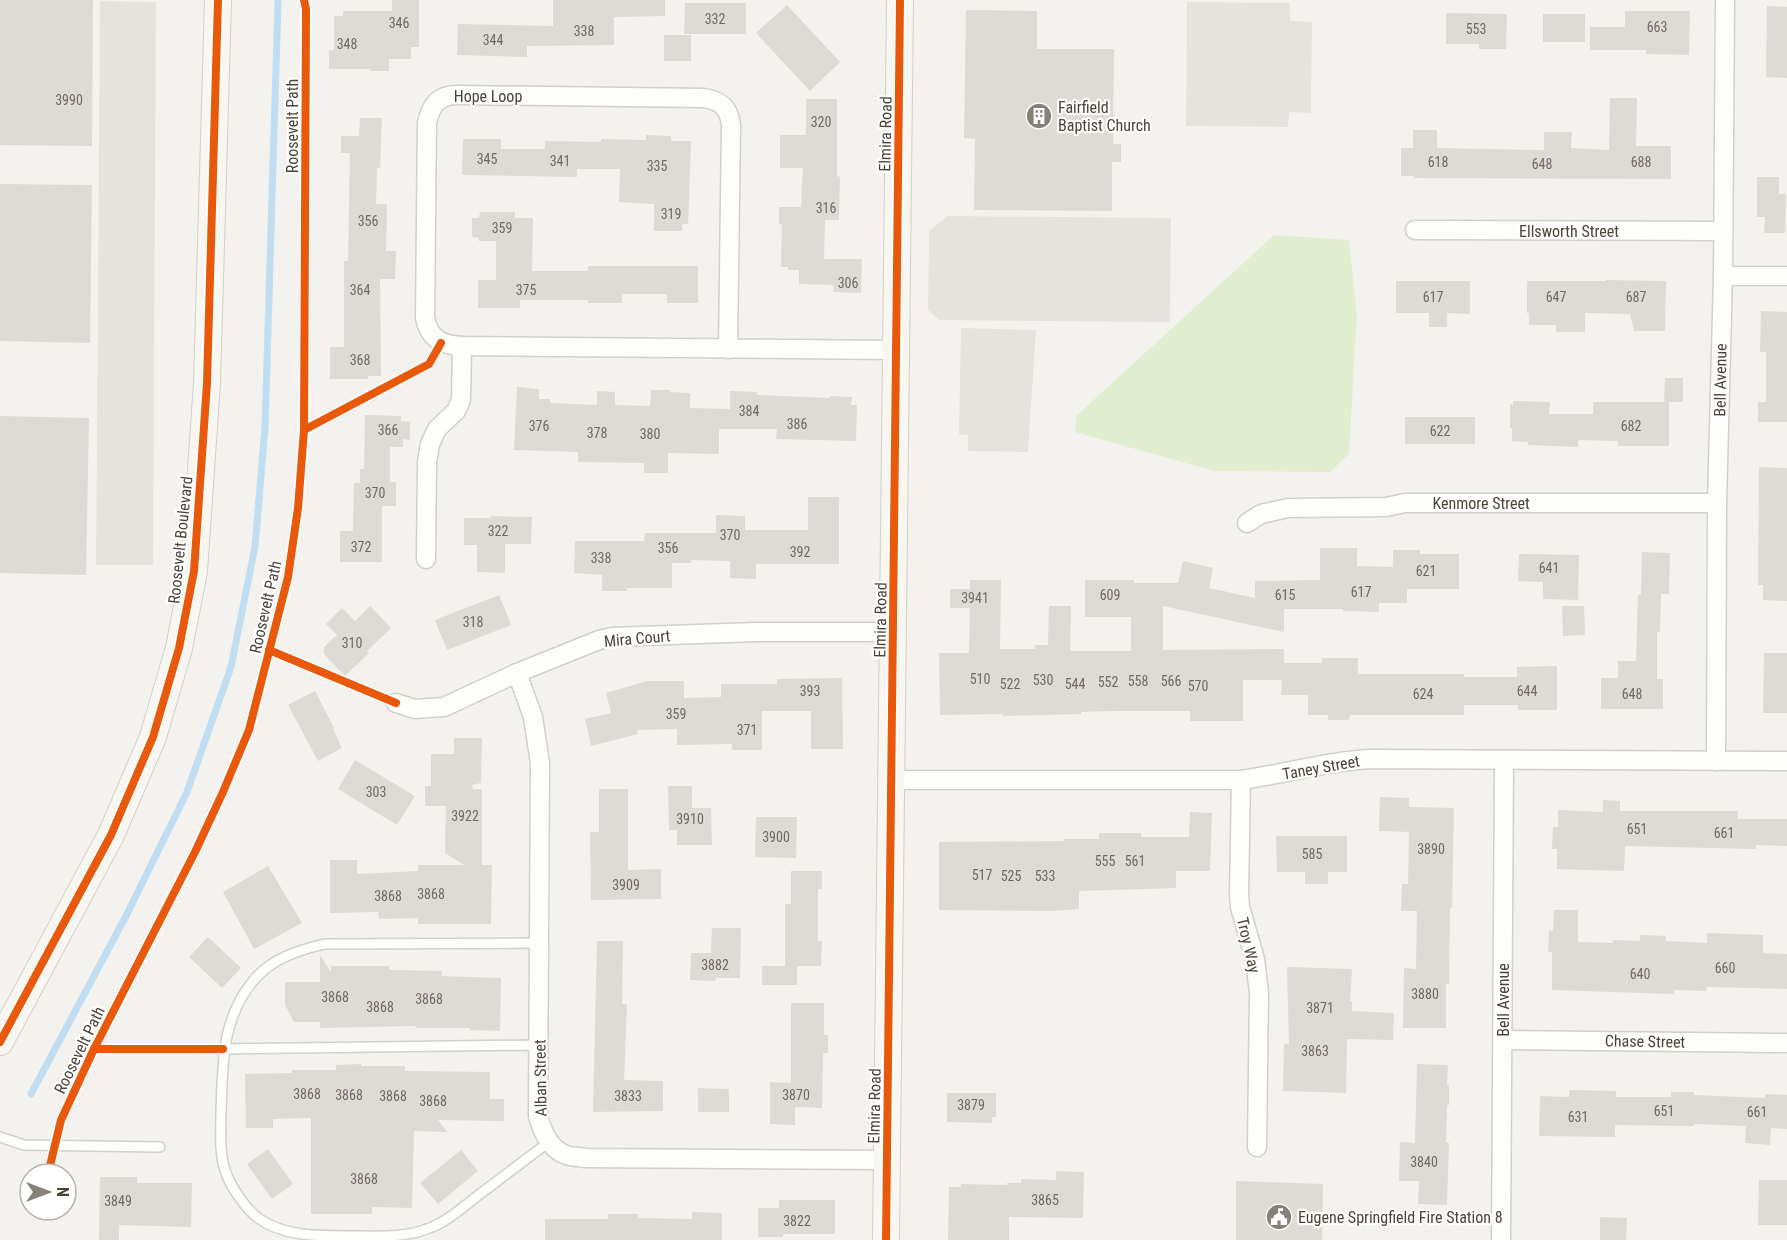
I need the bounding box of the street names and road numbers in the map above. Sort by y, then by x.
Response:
street label: Roosevelt Path [283,79,302,173]
street label: Hope Loop [454,87,522,106]
street label: Elmira Road [875,96,896,172]
street label: Ellsworth Street [1519,222,1619,241]
street label: Bell Avenue [1710,343,1731,417]
street label: Roosevelt Boulevard [164,475,197,605]
street label: Kenmore Street [1432,494,1530,513]
street label: Roosevelt Path [246,559,285,655]
street label: Elmira Road [870,582,891,658]
street label: Mira Court [603,626,671,651]
street label: Taney Street [1281,751,1361,784]
street label: Troy Way [1233,915,1264,975]
street label: Bell Avenue [1494,963,1513,1037]
street label: Roosevelt Path [50,1004,109,1097]
street label: Chase Street [1605,1031,1686,1052]
street label: Alban Street [530,1039,551,1117]
street label: Elmira Road [864,1068,885,1144]

